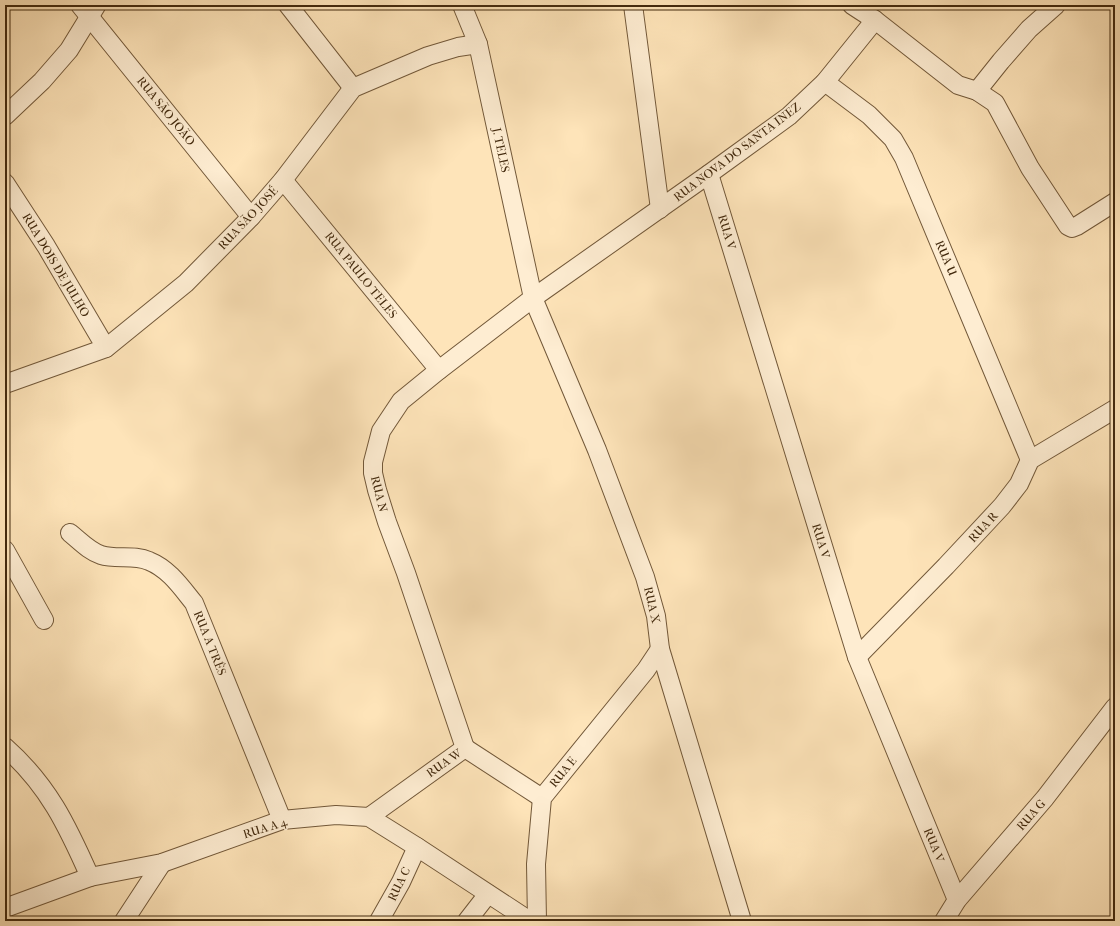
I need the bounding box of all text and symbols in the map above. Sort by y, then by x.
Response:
street label: RUA SÃO JOÃO [134,74,198,148]
street label: RUA NOVA DO SANTA INEZ [671,100,803,204]
street label: J. TELES [489,125,513,174]
street label: RUA SÃO JOSÉ [214,183,281,252]
street label: RUA DOIS DE JULHO [19,210,93,320]
street label: RUA V [715,213,739,252]
street label: RUA PAULO TELES [322,229,400,321]
street label: RUA U [932,238,960,279]
street label: RUA N [368,474,390,514]
street label: RUA R [965,508,1002,545]
street label: RUA V [809,522,833,561]
street label: RUA X [641,585,663,625]
street label: RUA A TRÊS [191,608,230,677]
street label: RUA W [424,745,465,780]
street label: RUA E [546,754,580,790]
street label: RUA G [1014,796,1049,833]
street label: RUA A 4 [241,814,290,841]
street label: RUA V [921,826,948,865]
street label: RUA C [385,865,413,903]

